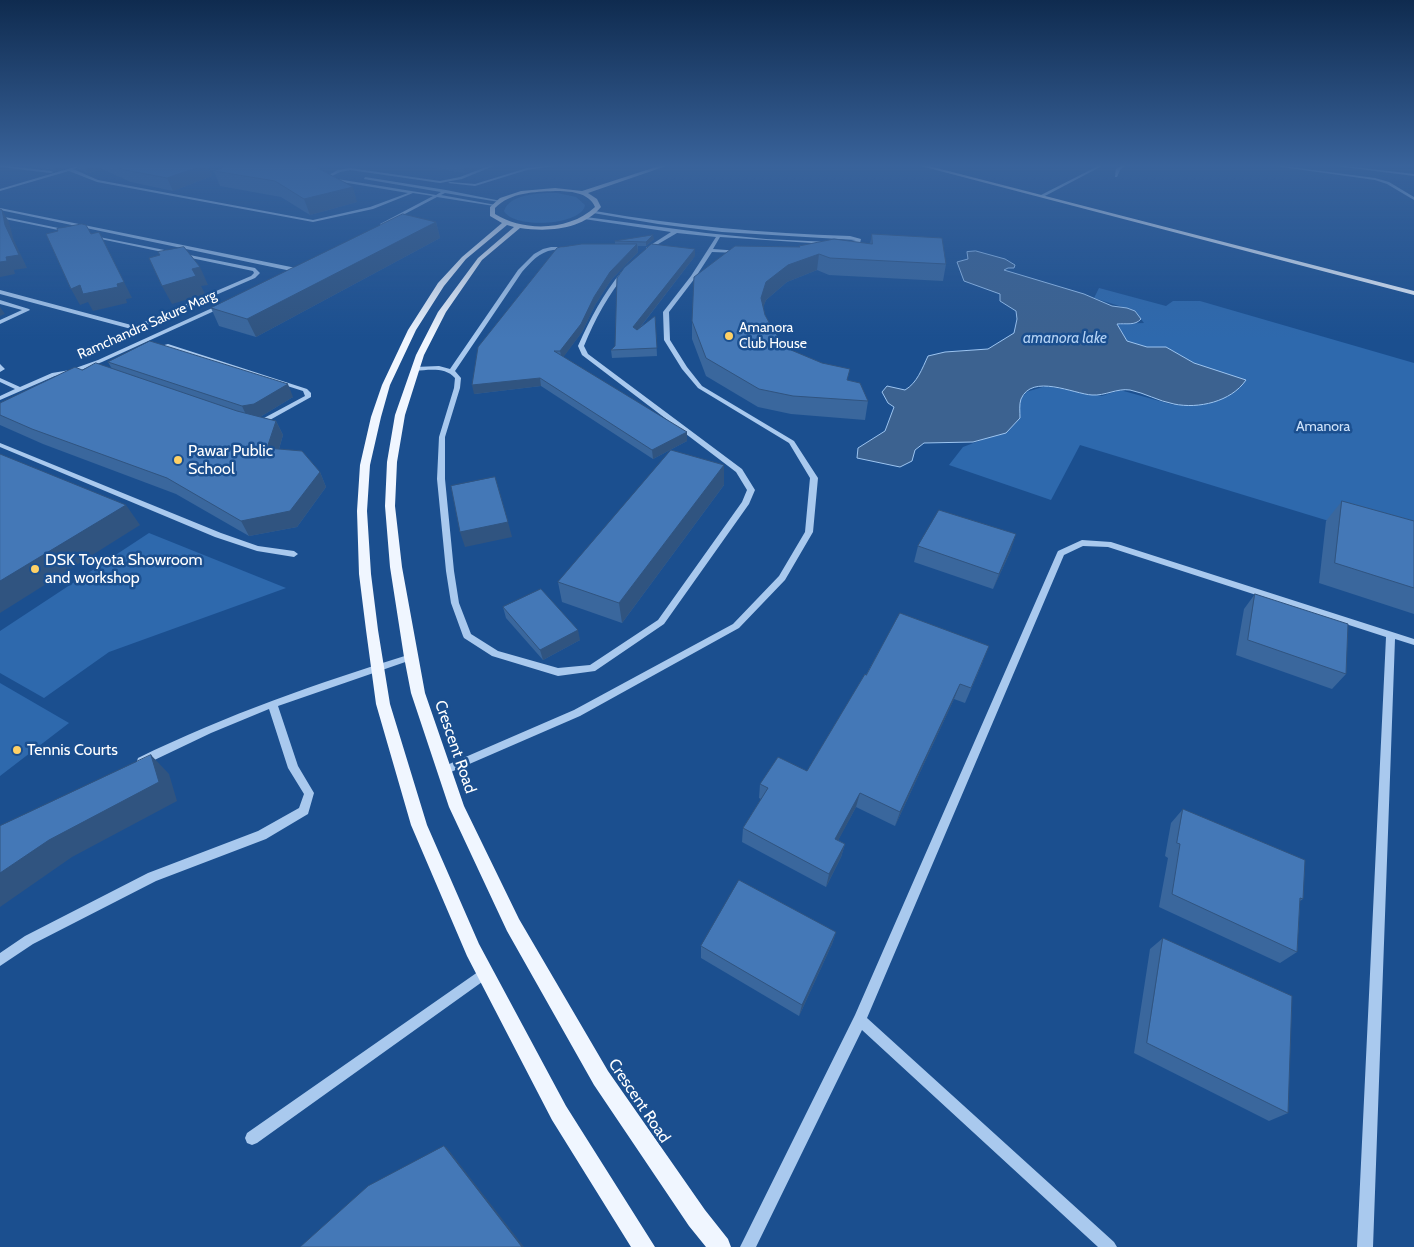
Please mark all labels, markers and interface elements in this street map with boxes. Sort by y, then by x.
street label: Ramchandra Sakure Marg [75,287,219,363]
place label: Amanora Club House [739,320,807,352]
marker: Amanora Club House [723,330,735,342]
water label: amanora lake [1023,330,1107,348]
park label: Amanora [1296,419,1350,435]
place label: Pawar Public School [188,441,273,479]
marker: Pawar Public School [172,454,184,466]
place label: DSK Toyota Showroom and workshop [45,550,203,588]
marker: DSK Toyota Showroom and workshop [29,563,41,575]
street label: Crescent Road [430,698,480,796]
place label: Tennis Courts [27,740,118,760]
marker: Tennis Courts [11,744,23,756]
street label: Crescent Road [604,1055,674,1147]

